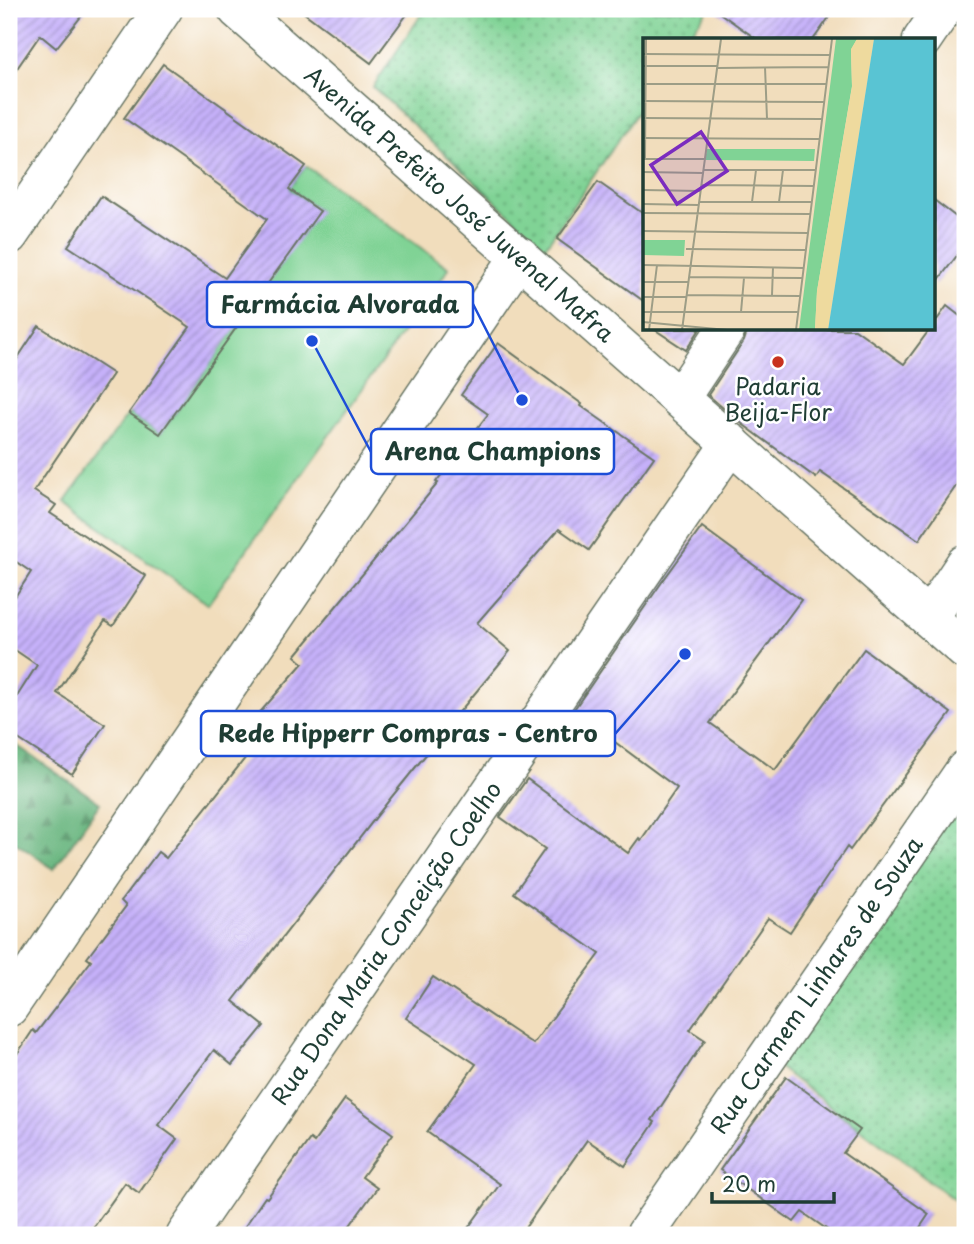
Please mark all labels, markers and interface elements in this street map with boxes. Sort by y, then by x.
inset map [643,38,936,331]
street label: Avenida Prefeito José Juvenal Mafra [297,57,623,350]
callout: Farmácia Alvorada [207,282,473,327]
text: Farmácia Alvorada [221,285,460,321]
marker: Padaria Beija-Flor [770,354,786,370]
place label: Padaria Beija-Flor [724,368,832,429]
callout: Arena Champions [371,429,614,474]
text: Arena Champions [384,432,601,468]
callout: Rede Hipperr Compras - Centro [201,711,615,756]
text: Rede Hipperr Compras - Centro [218,714,598,750]
street label: Rua Dona Maria Conceição Coelho [262,774,509,1111]
street label: Rua Carmem Linhares de Souza [701,828,931,1140]
scale bar [712,1160,834,1204]
text: 20 m [722,1167,776,1199]

